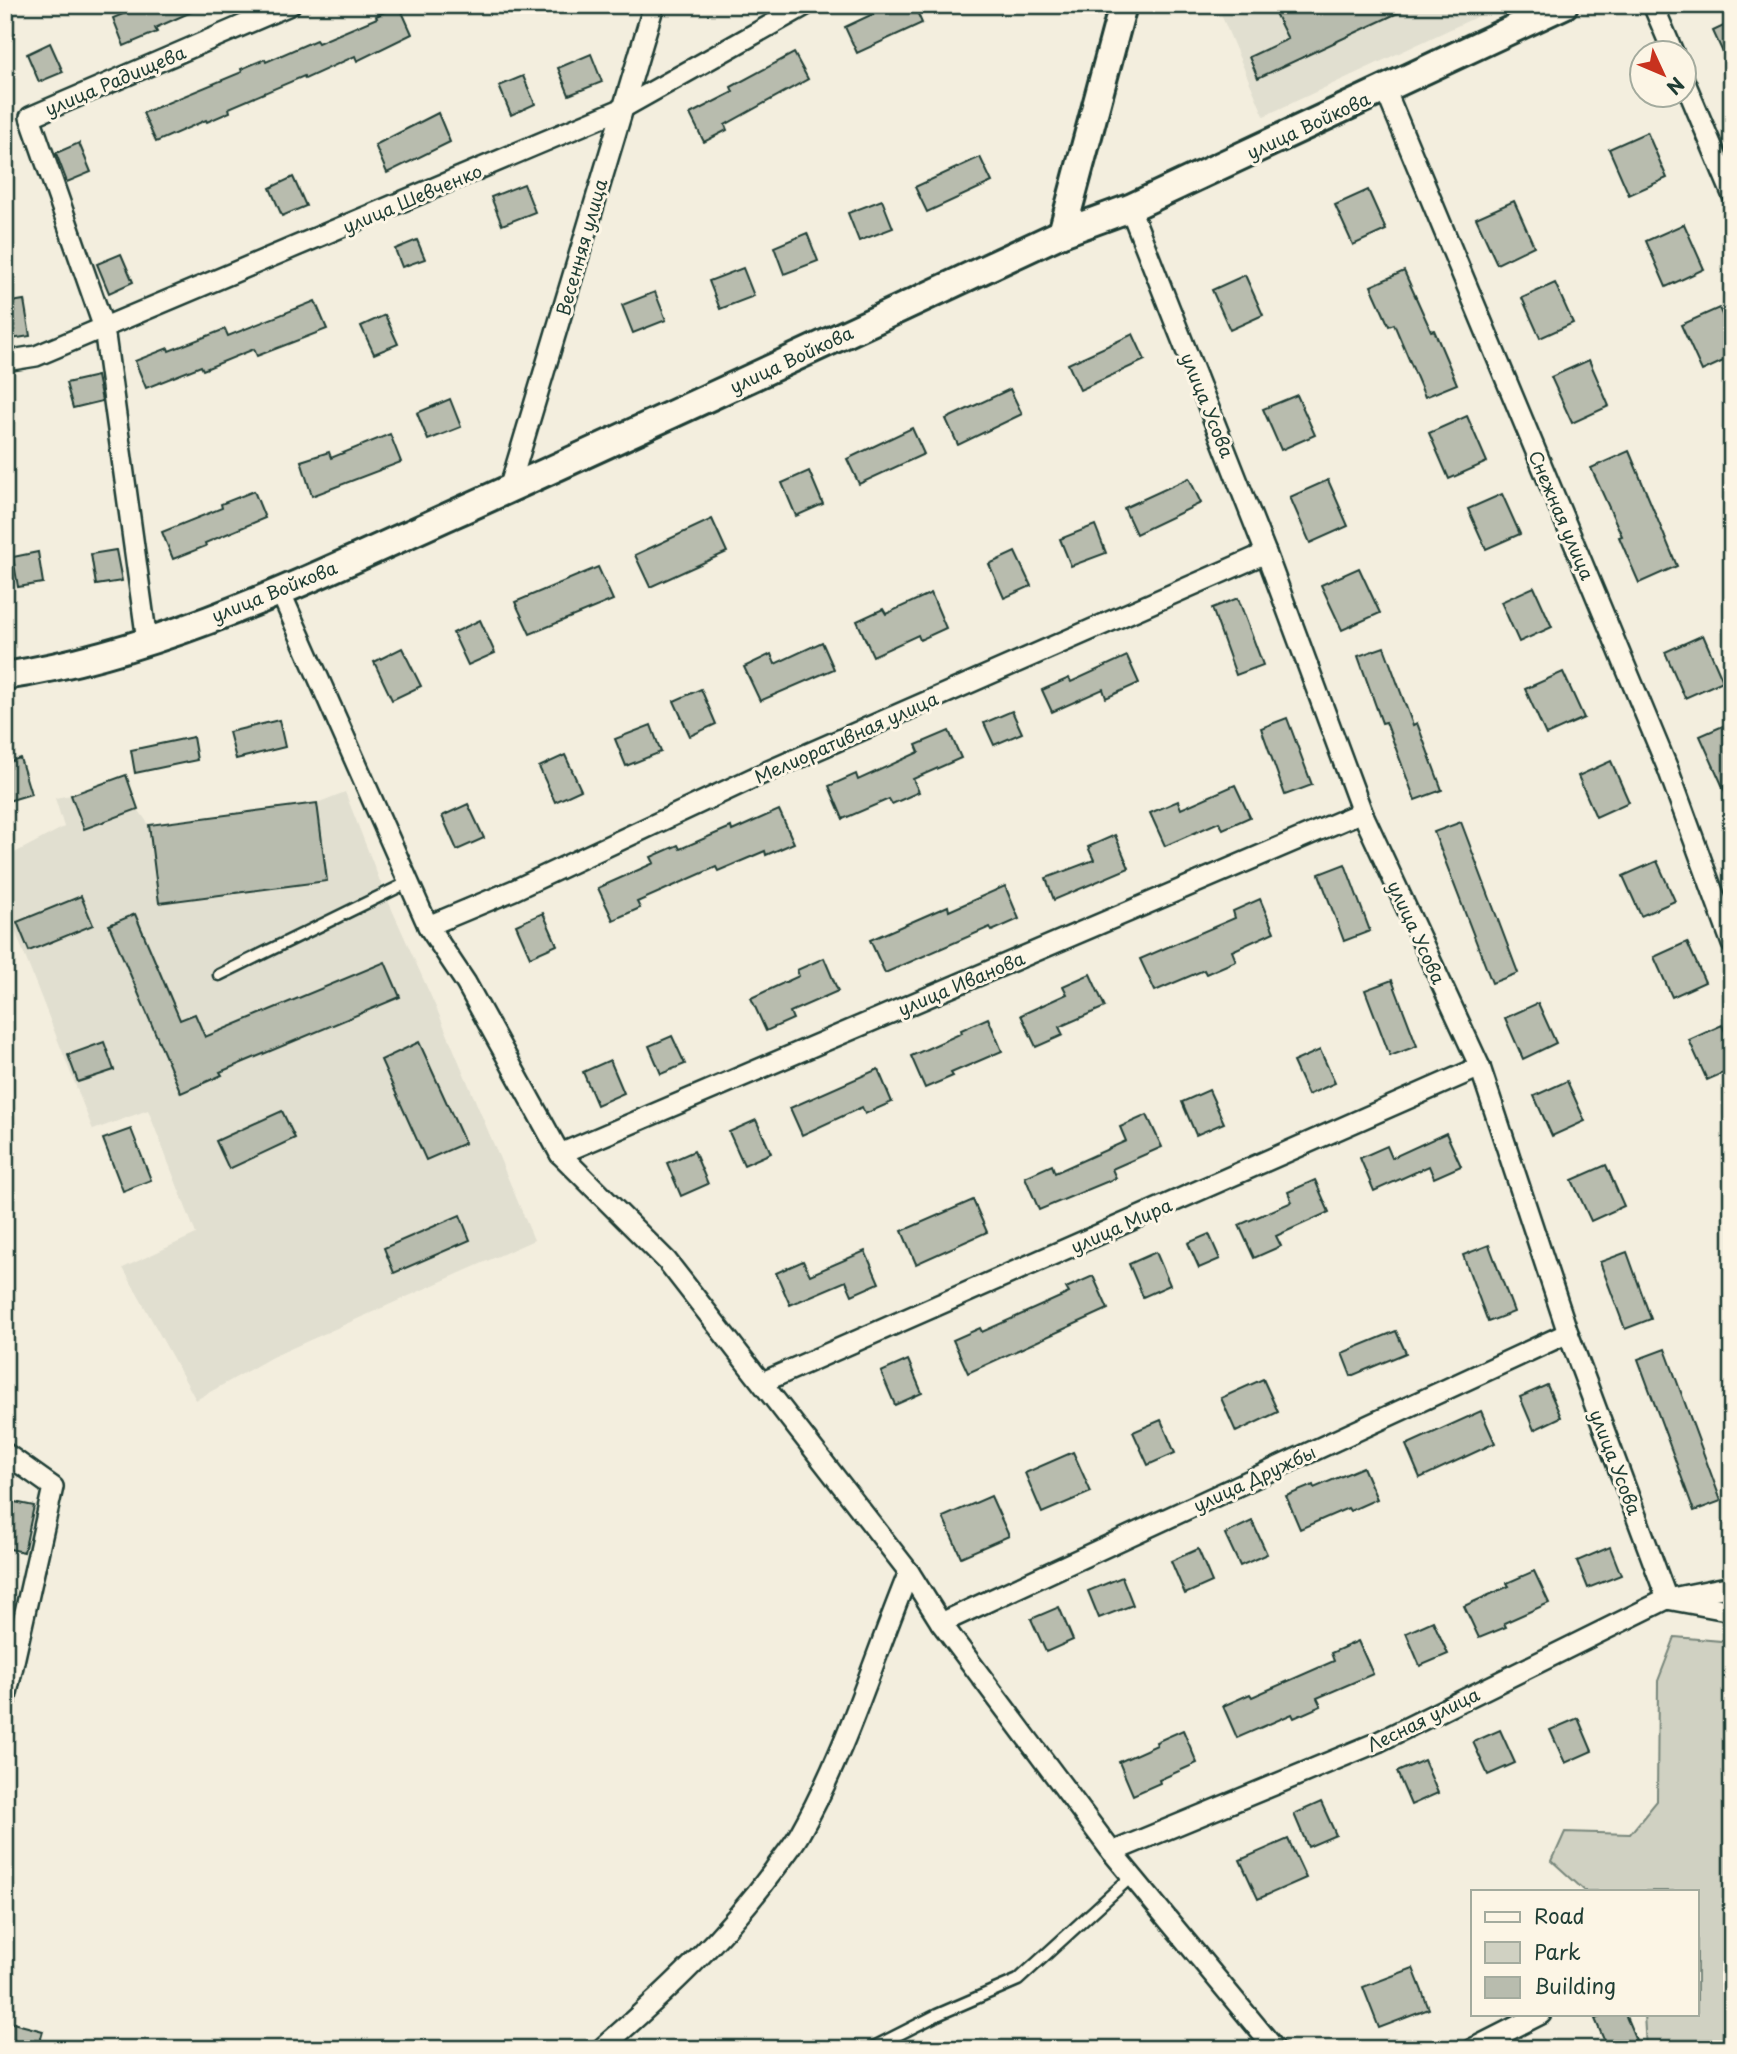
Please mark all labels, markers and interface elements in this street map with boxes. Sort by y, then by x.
street label: улица Радищева [40,38,190,122]
north arrow [1628,38,1698,108]
text: N [1661,71,1691,102]
street label: улица Войкова [1242,84,1375,165]
street label: улица Шевченко [338,156,486,240]
street label: Весенняя улица [549,175,614,319]
street label: улица Войкова [725,318,858,399]
street label: улица Усова [1175,348,1242,462]
street label: Снежная улица [1523,446,1602,585]
street label: улица Войкова [207,553,342,629]
street label: Мелиоративная улица [750,684,943,790]
street label: улица Усова [1381,876,1453,989]
street label: улица Иванова [893,944,1029,1022]
street label: улица Мира [1066,1190,1177,1259]
street label: улица Усова [1583,1405,1649,1519]
street label: улица Дружбы [1188,1438,1320,1518]
street label: Лесная улица [1362,1680,1485,1758]
legend [1471,1890,1698,2016]
text: Road [1534,1899,1585,1931]
text: Park [1534,1935,1581,1967]
text: Building [1534,1969,1616,2001]

